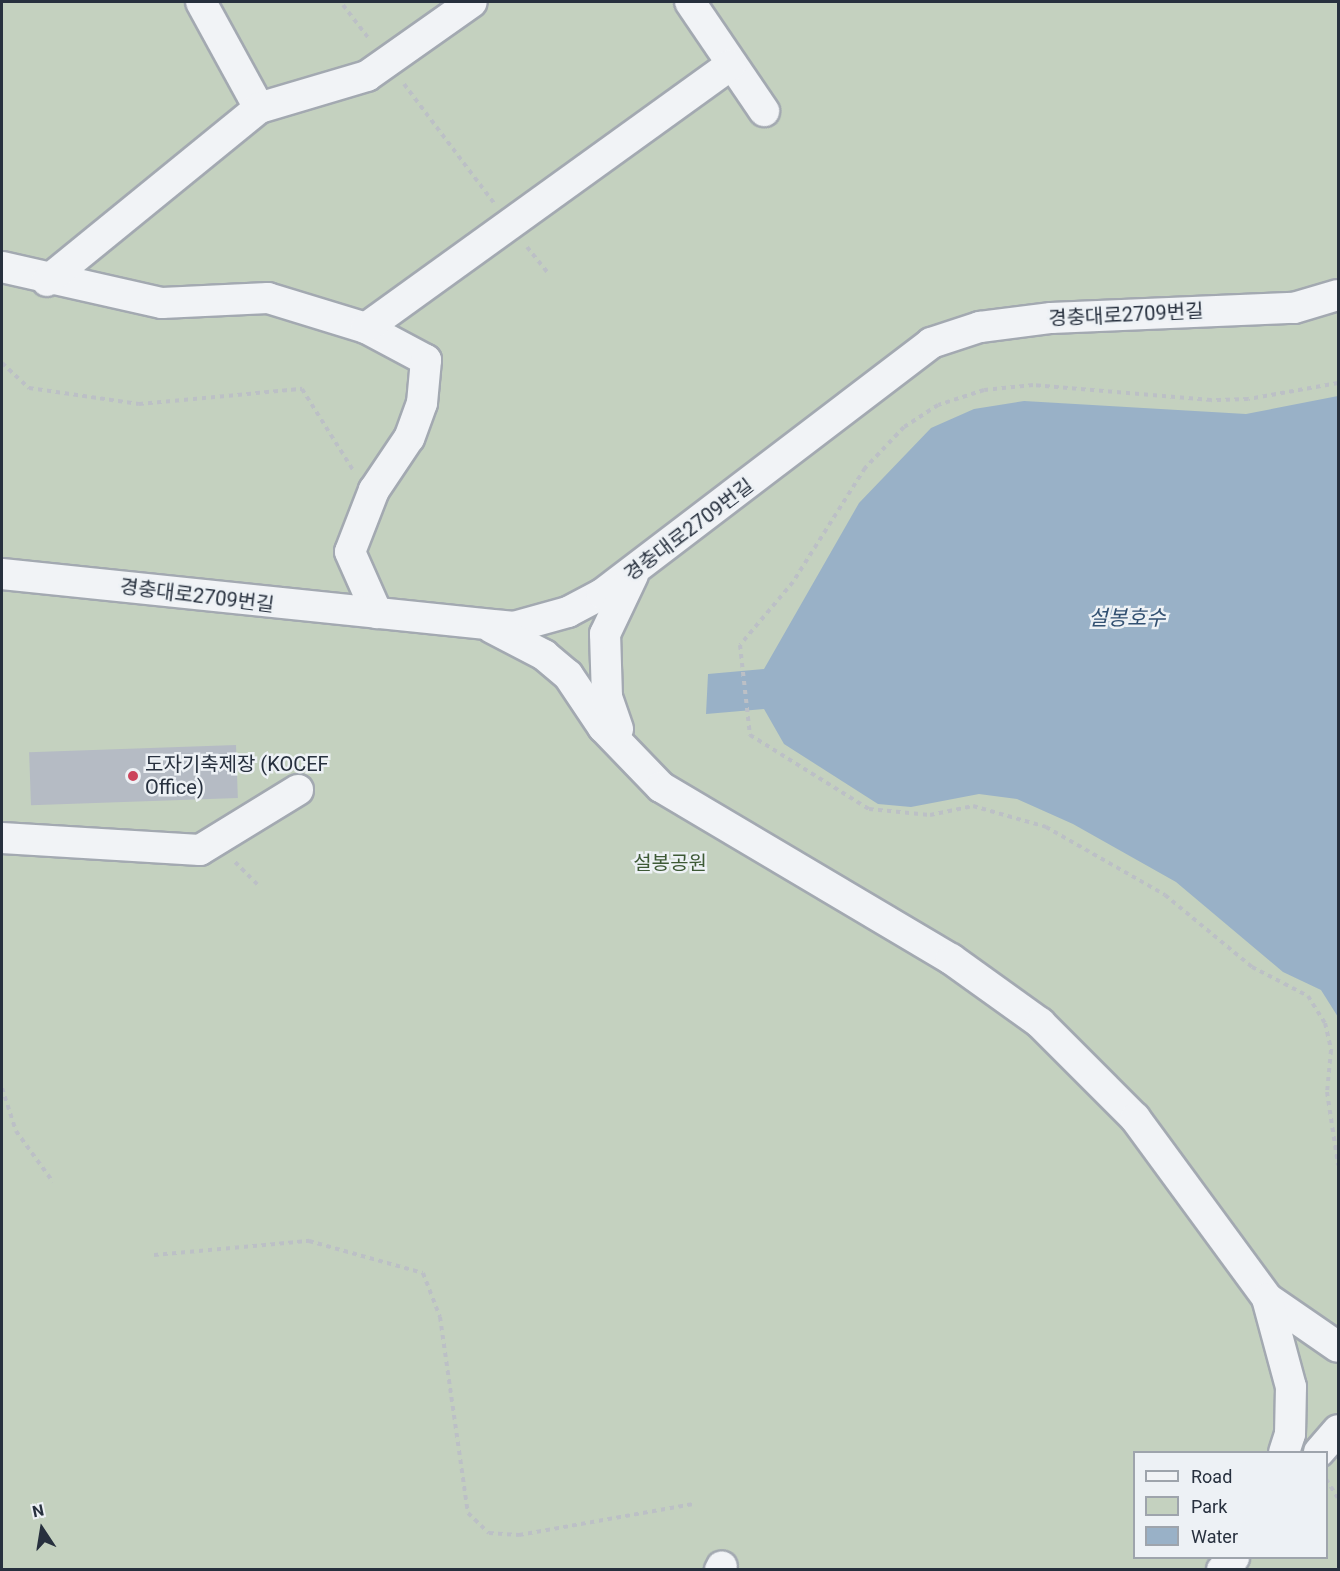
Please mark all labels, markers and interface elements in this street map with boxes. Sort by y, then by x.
street label: 경충대로2709번길 [1048,299,1204,331]
street label: 경충대로2709번길 [620,474,758,586]
street label: 경충대로2709번길 [118,575,276,617]
water label: 설봉호수 [1088,605,1166,631]
place label: 도자기축제장 (KOCEF Office) [145,752,329,799]
marker: 도자기축제장 (KOCEF Office) [126,769,140,783]
park label: 설봉공원 [633,851,707,875]
legend [1133,1451,1328,1559]
text: Road [1191,1466,1232,1487]
text: Park [1191,1496,1227,1517]
north arrow [12,1499,72,1559]
text: N [31,1500,46,1521]
text: Water [1191,1526,1238,1547]

